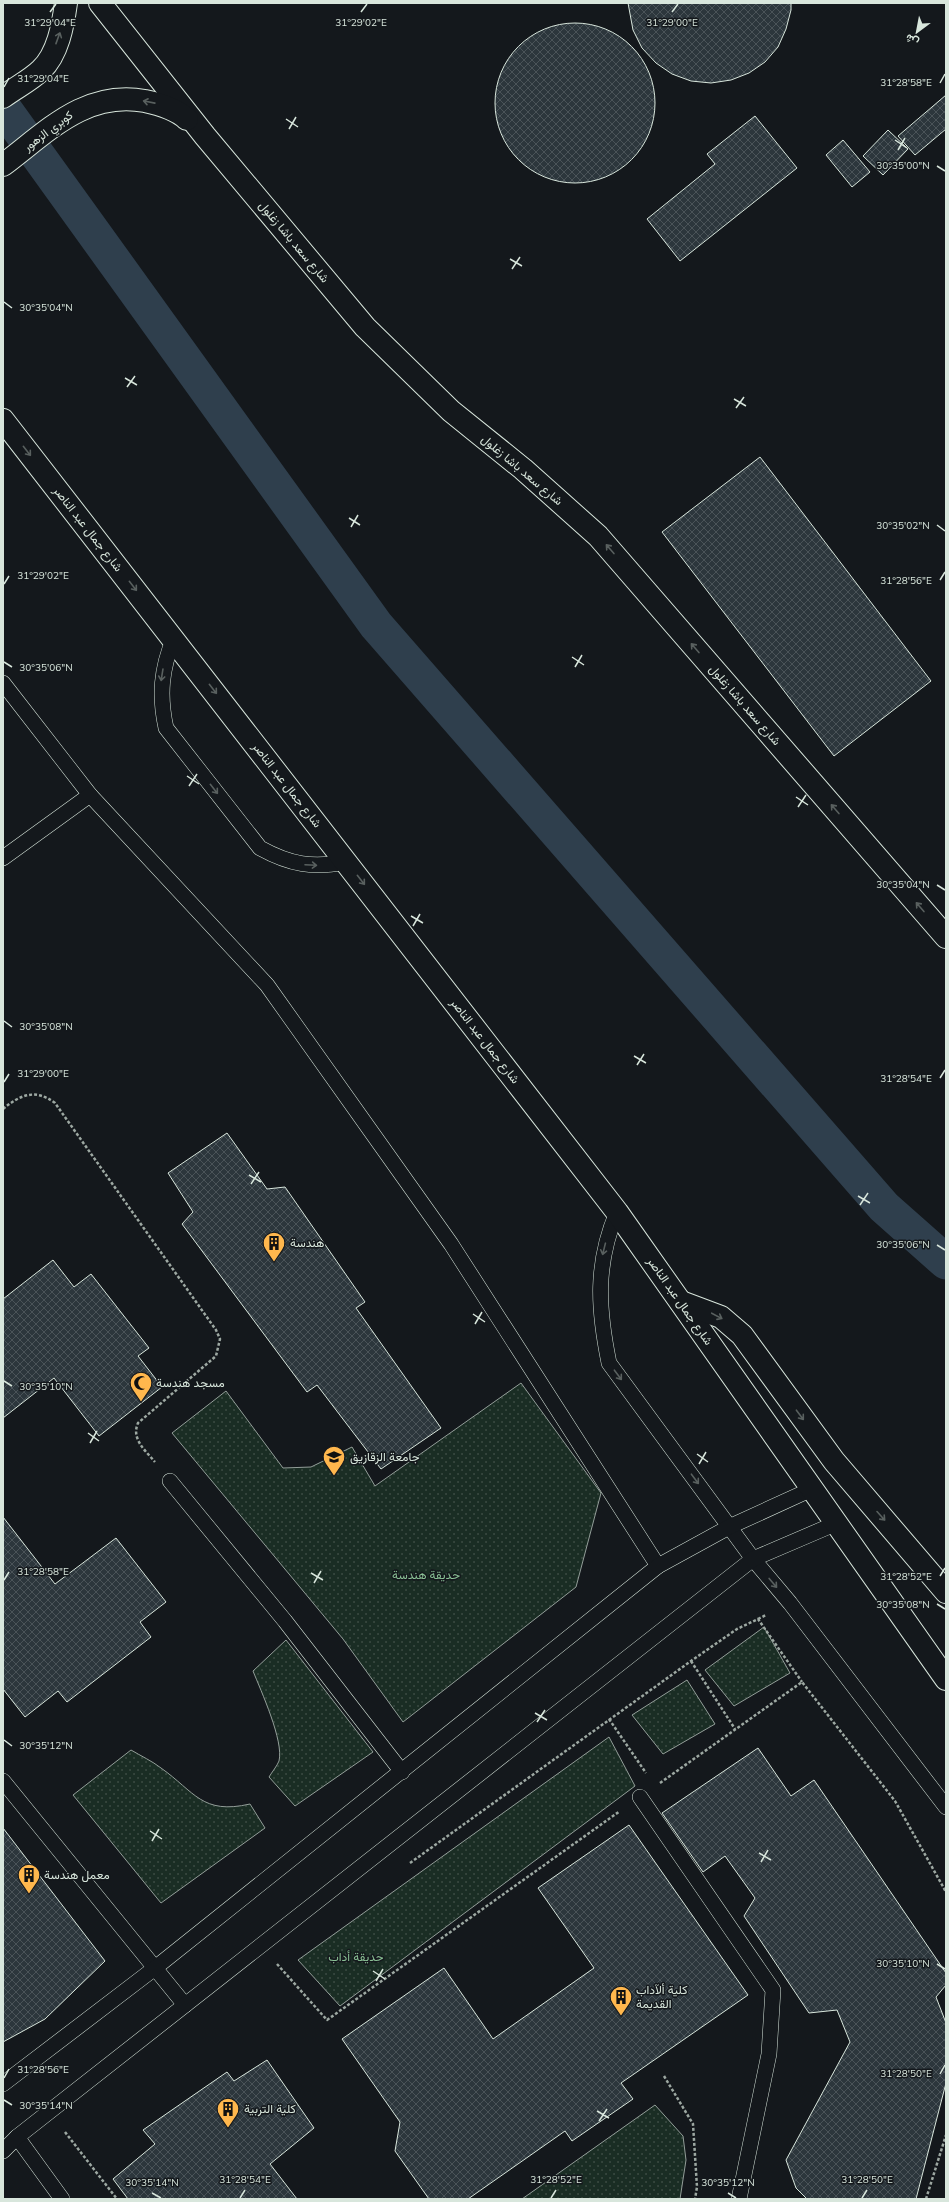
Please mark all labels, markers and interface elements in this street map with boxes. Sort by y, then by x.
north arrow [897,12,937,52]
text: 31°29'04"E [24,16,76,29]
text: 31°29'02"E [335,16,387,29]
text: 31°29'00"E [646,16,698,29]
text: ش [902,31,921,50]
one-way arrow [55,32,63,44]
text: 31°29'04"E [17,72,69,85]
text: 31°28'58"E [880,76,932,89]
one-way arrow [143,97,156,105]
street label: كوبري الزهور [19,107,77,157]
text: 30°35'00"N [876,159,930,172]
street label: شارع سعد باشا زغلول [254,198,333,287]
text: 30°35'04"N [19,301,73,314]
street label: شارع سعد باشا زغلول [477,431,566,510]
one-way arrow [23,445,31,456]
street label: شارع جمال عبد الناصر [48,482,126,576]
text: 30°35'02"N [876,519,930,532]
one-way arrow [605,544,614,555]
text: 31°29'02"E [17,569,69,582]
text: 31°28'56"E [880,574,932,587]
one-way arrow [129,581,137,592]
one-way arrow [690,642,699,653]
text: 30°35'06"N [19,661,73,674]
street label: شارع سعد باشا زغلول [705,661,784,749]
one-way arrow [158,669,166,682]
one-way arrow [208,683,217,694]
street label: شارع جمال عبد الناصر [247,738,325,832]
one-way arrow [209,783,218,794]
one-way arrow [831,804,840,814]
one-way arrow [304,861,317,869]
one-way arrow [356,875,365,886]
text: 30°35'04"N [876,878,930,891]
one-way arrow [916,902,925,913]
street label: شارع جمال عبد الناصر [445,994,523,1088]
text: 30°35'08"N [19,1020,73,1033]
text: 31°29'00"E [17,1067,69,1080]
text: 31°28'54"E [880,1072,932,1085]
building icon: هندسة [261,1230,287,1263]
place label: هندسة [290,1235,324,1250]
text: 30°35'06"N [876,1238,930,1251]
one-way arrow [600,1242,608,1255]
street label: شارع جمال عبد الناصر [642,1253,716,1349]
one-way arrow [711,1313,723,1321]
one-way arrow [614,1369,622,1380]
mosque icon: مسجد هندسة [128,1370,154,1403]
place label: مسجد هندسة [156,1375,225,1390]
text: 30°35'10"N [19,1380,73,1393]
one-way arrow [796,1409,804,1420]
school or university icon: جامعة الزقازيق [321,1444,347,1477]
place label: جامعة الزقازيق [350,1449,420,1465]
one-way arrow [691,1473,700,1484]
one-way arrow [877,1511,886,1521]
text: 31°28'58"E [17,1565,69,1578]
park label: حديقة هندسة [392,1567,460,1582]
text: 31°28'52"E [880,1570,932,1583]
one-way arrow [769,1578,778,1588]
text: 30°35'08"N [876,1598,930,1611]
text: 30°35'12"N [19,1739,73,1752]
building icon: معمل هندسة [16,1862,42,1895]
place label: معمل هندسة [44,1867,110,1883]
park label: حديقة أداب [328,1949,384,1964]
text: 30°35'10"N [876,1957,930,1970]
place label: كلية ألآداب القديمة [636,1982,687,2011]
building icon: كلية ألآداب القديمة [608,1984,634,2017]
text: 31°28'56"E [17,2063,69,2076]
text: 31°28'50"E [880,2067,932,2080]
building icon: كلية التربية [215,2096,241,2129]
text: 30°35'14"N [19,2099,73,2112]
place label: كلية التربية [244,2101,296,2117]
text: 31°28'54"E [219,2173,271,2186]
text: 31°28'52"E [530,2173,582,2186]
text: 31°28'50"E [841,2173,893,2186]
text: 30°35'14"N [125,2176,179,2189]
text: 30°35'12"N [701,2176,755,2189]

